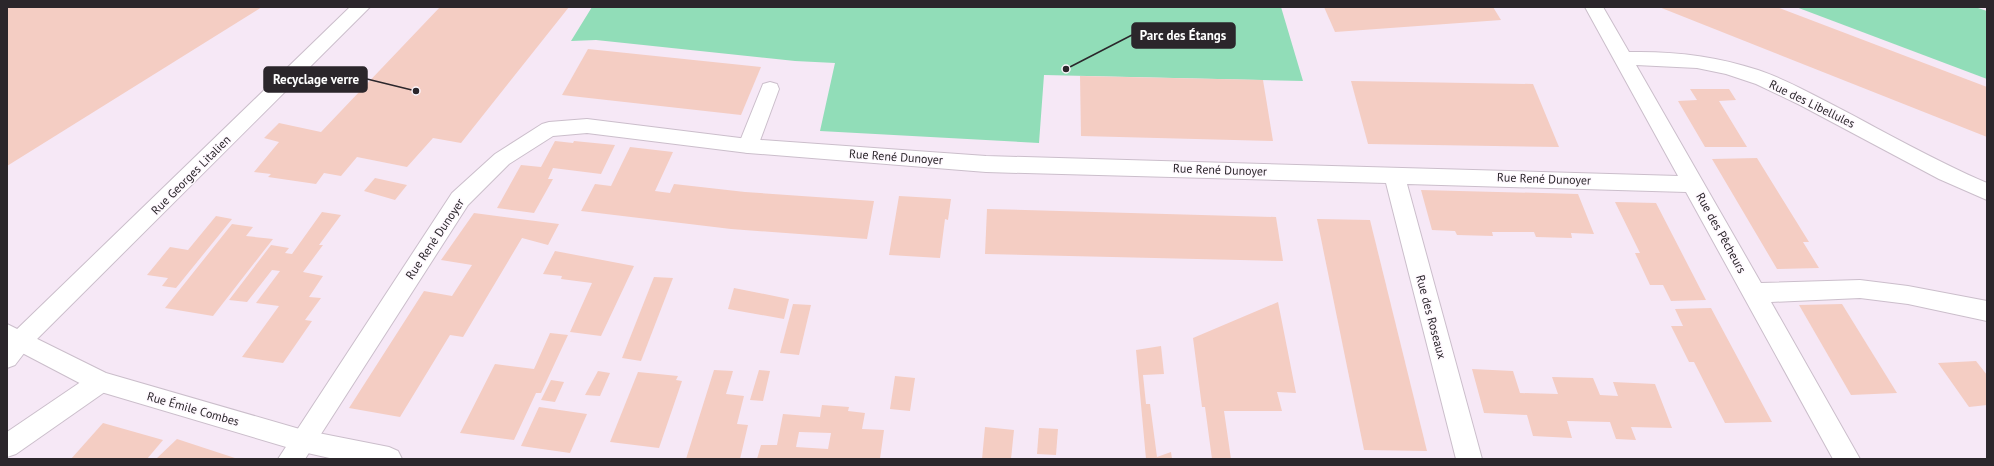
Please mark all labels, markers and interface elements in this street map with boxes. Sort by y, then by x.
callout: Parc des Étangs [1132,23,1235,48]
text: Parc des Étangs [1140,27,1227,44]
callout: Recyclage verre [264,67,367,92]
text: Recyclage verre [273,71,360,88]
street label: Rue des Libellules [1767,76,1858,131]
street label: Rue Georges Litalien [148,132,234,218]
street label: Rue René Dunoyer [849,146,944,167]
street label: Rue René Dunoyer [1173,160,1267,179]
street label: Rue René Dunoyer [1497,169,1591,188]
street label: Rue des Pêcheurs [1693,190,1750,276]
street label: Rue René Dunoyer [402,196,467,282]
street label: Rue des Roseaux [1413,273,1450,361]
street label: Rue Émile Combes [145,388,241,429]

